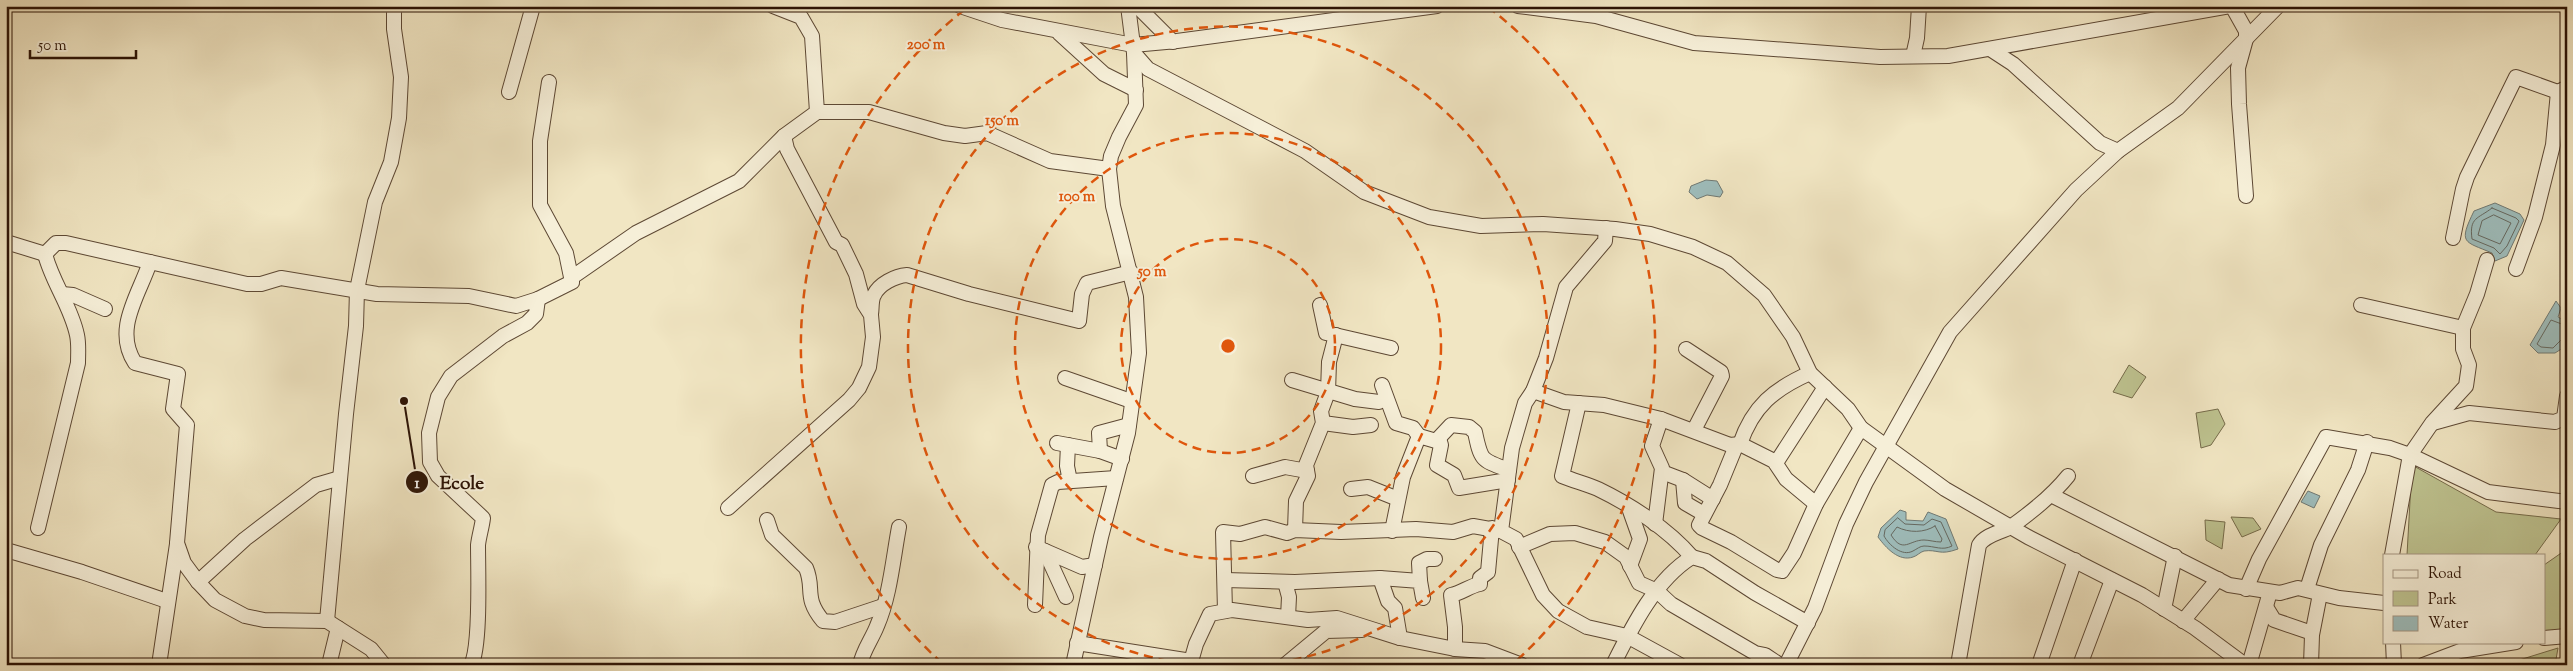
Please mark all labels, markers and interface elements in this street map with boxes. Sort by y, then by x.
scale bar [30,28,136,60]
text: 200 m [907,35,946,56]
text: 50 m [37,36,67,57]
text: 150 m [985,111,1019,132]
text: 100 m [1059,187,1096,208]
text: 50 m [1137,262,1167,283]
centre of rings [1219,337,1237,355]
callout: Ecole [405,465,494,499]
text: Ecole [440,471,484,498]
text: 1 [414,474,420,495]
legend [2383,554,2546,644]
text: Road [2428,564,2462,585]
text: Park [2428,590,2457,611]
text: Water [2428,614,2469,635]

